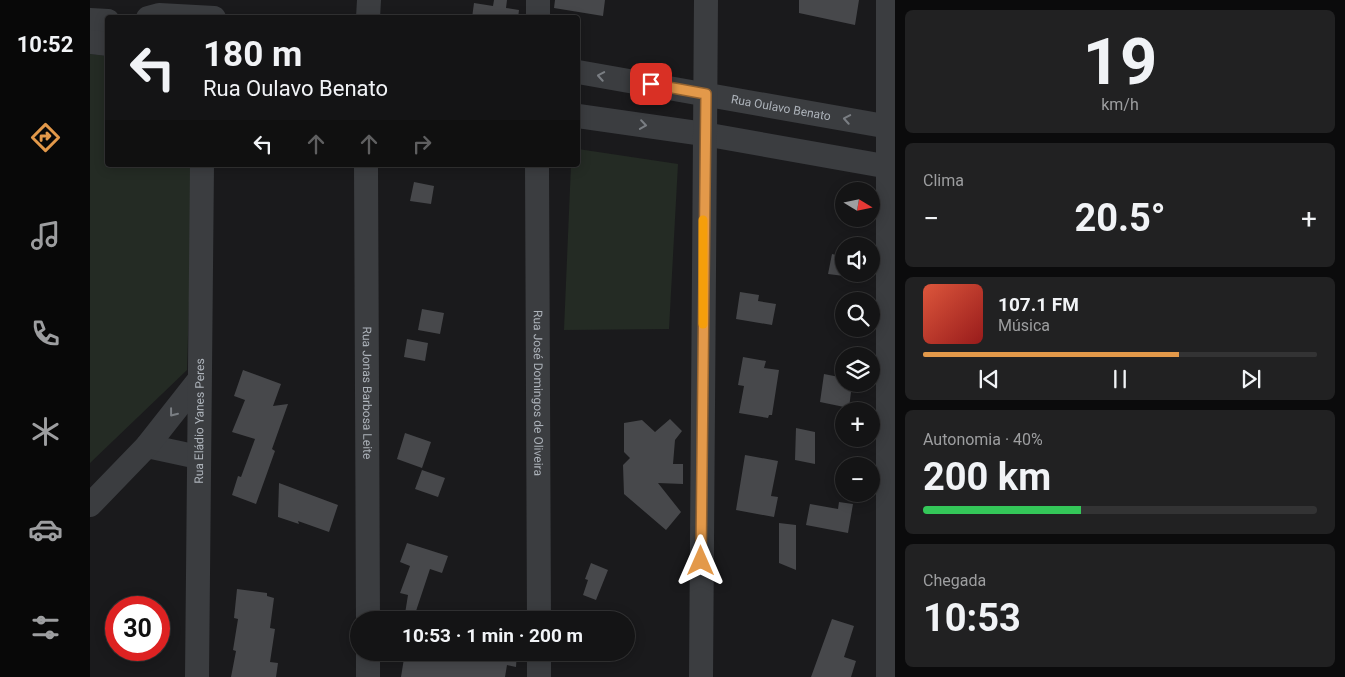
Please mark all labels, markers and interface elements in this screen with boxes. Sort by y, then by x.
text: 19 [1083,24,1157,100]
text: 10:52 [17,32,73,57]
text: 180 m [203,34,302,75]
icon: left [120,35,185,100]
pin [630,63,672,105]
icon: arrive [637,70,665,98]
one-way arrow [596,71,605,81]
text: Rua Oulavo Benato [203,76,388,101]
street label: Rua Oulavo Benato [730,92,832,124]
text: km/h [1101,95,1139,114]
one-way arrow [843,114,851,124]
icon: directions [28,120,63,155]
one-way arrow [639,120,647,130]
icon: left [249,130,277,158]
icon: ahead [302,130,330,158]
icon: ahead [355,130,383,158]
icon: right [408,130,436,158]
text: Clima [923,171,964,190]
north arrow [835,182,880,228]
map controls [835,182,880,502]
text: 20.5° [1074,196,1166,240]
text: − [923,202,939,235]
text: + [1301,202,1317,235]
icon: music [28,218,63,253]
button: sound [835,237,880,282]
button: search [835,292,880,337]
text: 107.1 FM [998,293,1079,316]
street label: Rua José Domingos de Oliveira [531,310,545,476]
icon: phone [28,316,63,351]
text: Música [998,316,1050,335]
street label: Rua Jonas Barbosa Leite [360,327,374,459]
button: layers [835,347,880,392]
street label: Rua Eládio Yanes Peres [192,358,207,484]
icon: previous [975,365,1003,393]
icon: pause [1106,365,1134,393]
icon: next [1237,365,1265,393]
button: + [835,402,880,447]
one-way arrow [170,407,179,417]
icon: climate [28,414,63,449]
text: Autonomia · 40% [923,430,1043,449]
text: 200 km [923,455,1051,499]
button: − [835,457,880,502]
icon: car [28,512,63,547]
position arrow [674,534,726,586]
text: Chegada [923,571,986,590]
speed limit sign: 30 [105,596,170,661]
text: 10:53 [923,596,1021,640]
icon: filters [28,610,63,645]
text: 10:53 · 1 min · 200 m [402,624,583,647]

